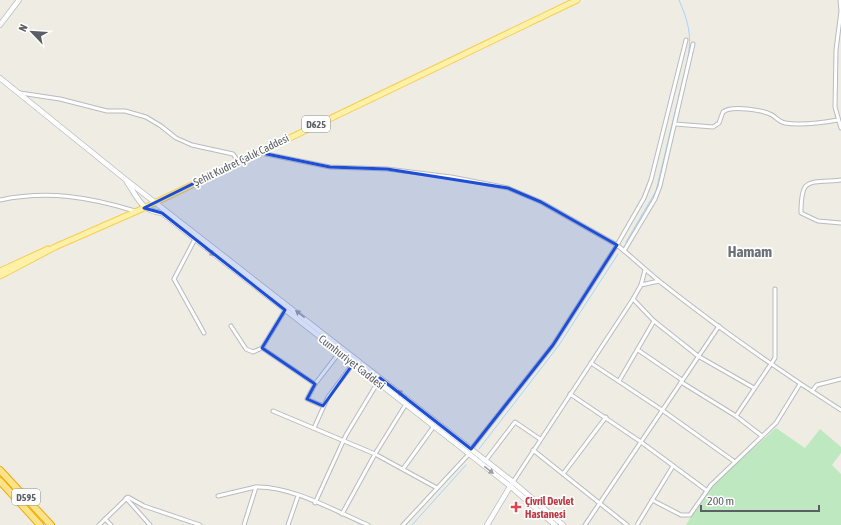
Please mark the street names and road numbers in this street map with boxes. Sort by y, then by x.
road number: D625 [302,116,330,132]
street label: Şehit Kudret Çalık Caddesi [191,132,291,188]
street label: Cumhuriyet Caddesi [317,332,387,392]
road number: D595 [12,489,40,505]

